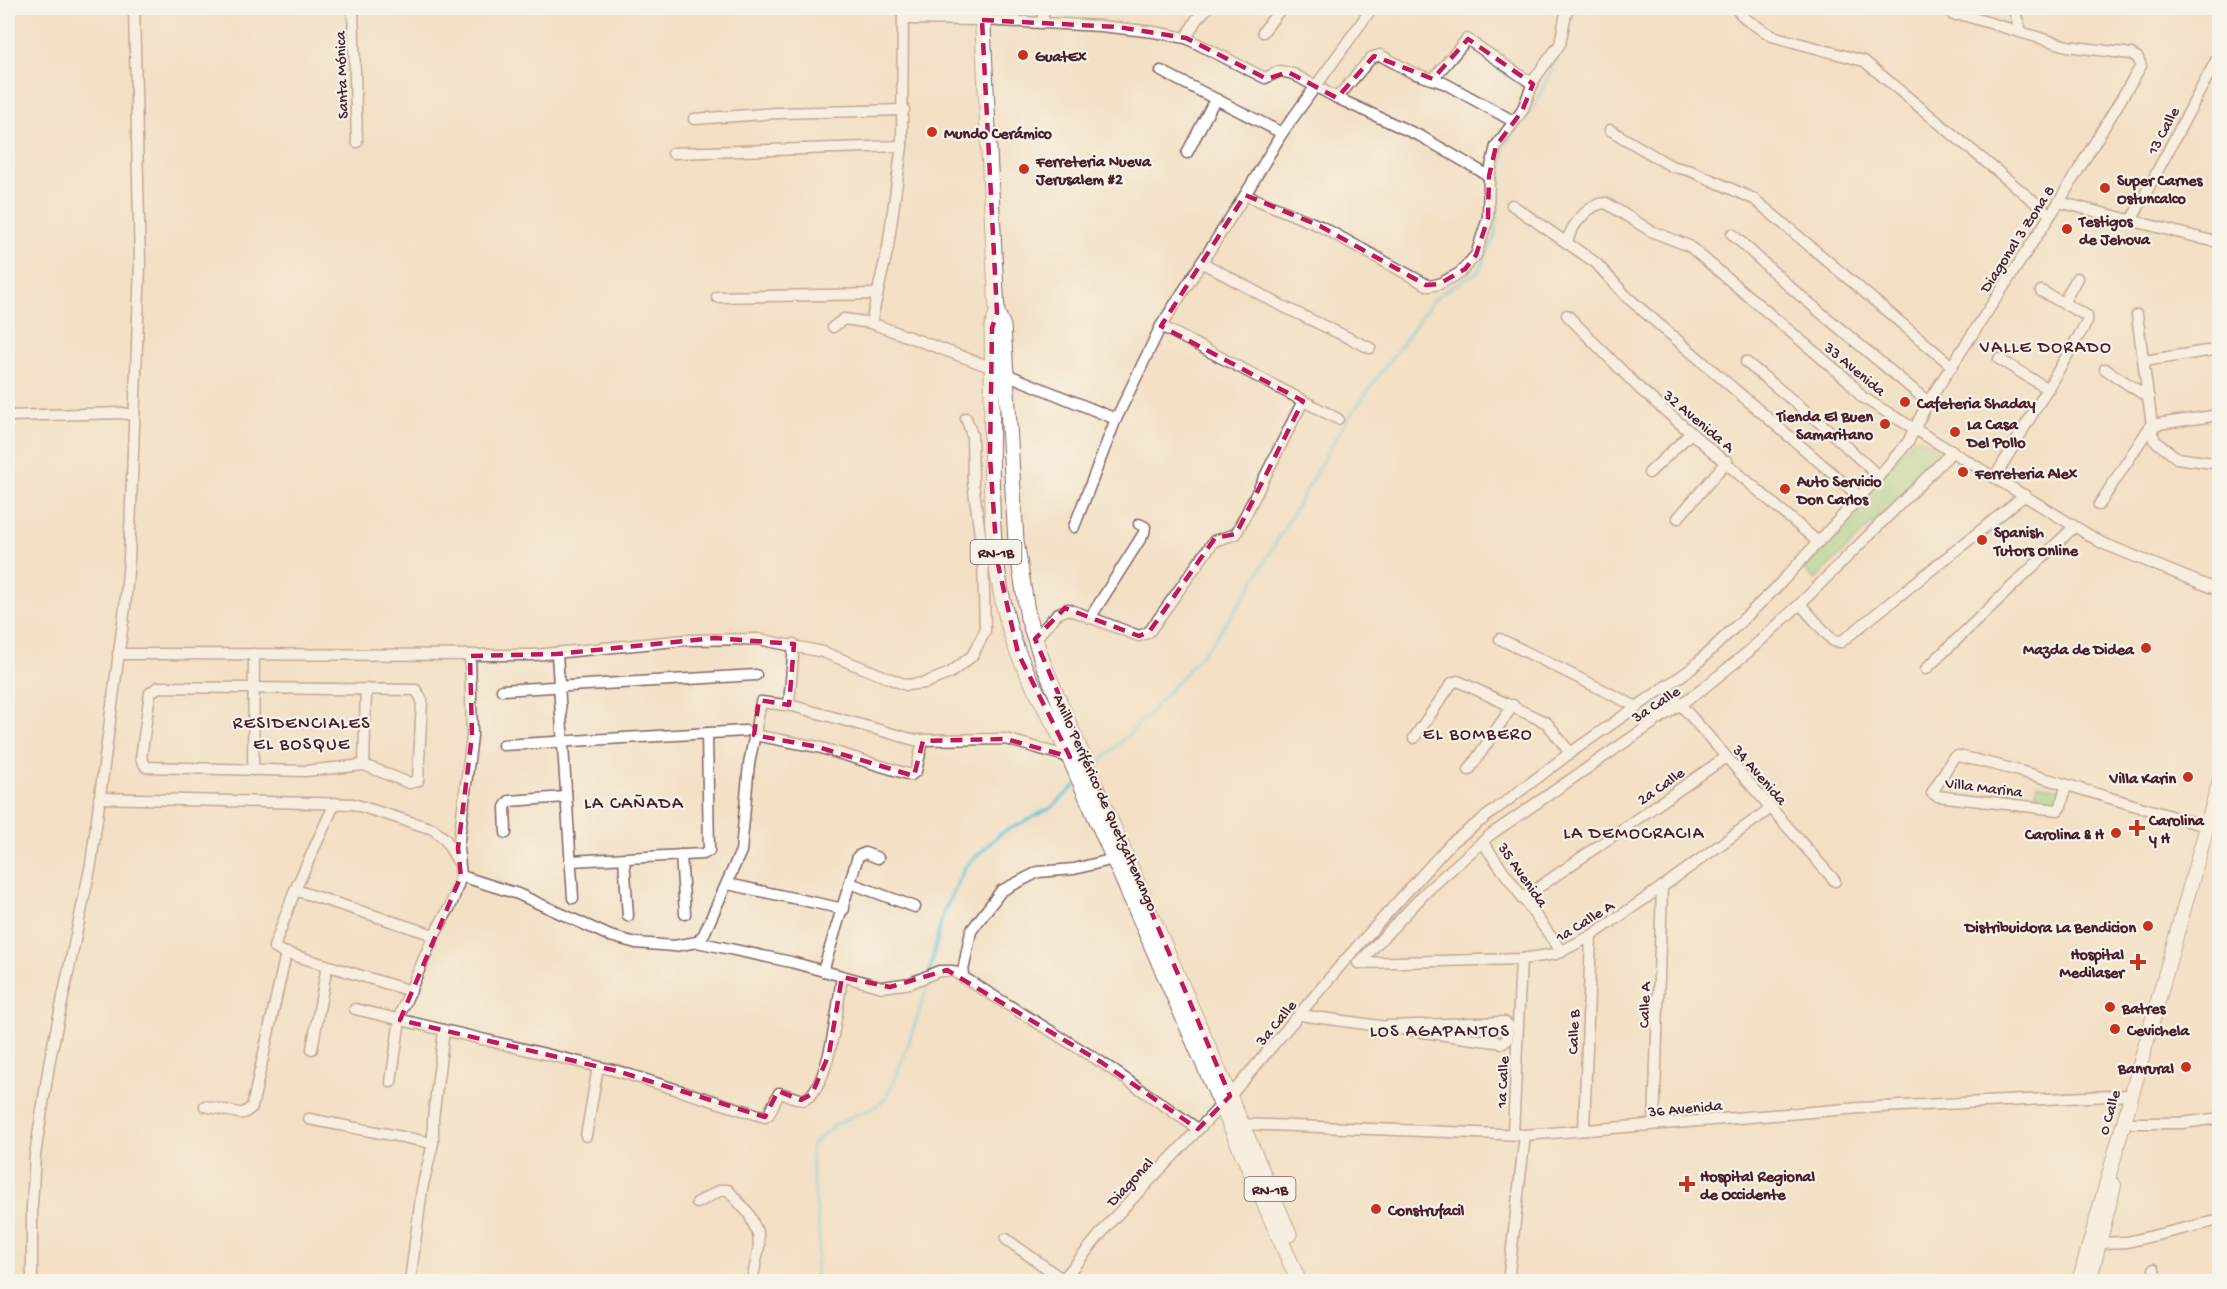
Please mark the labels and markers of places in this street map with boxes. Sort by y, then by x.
marker: GuatEx [1016,48,1030,62]
place label: GuatEx [1035,49,1087,68]
marker: Mundo Cerámico [925,125,939,139]
place label: Mundo Cerámico [944,126,1052,145]
place label: Ferreteria Nueva Jerusalem #2 [1035,154,1152,191]
marker: Ferreteria Nueva Jerusalem #2 [1017,162,1031,176]
place label: Super Carnes Ostuncalco [2117,173,2204,210]
marker: Super Carnes Ostuncalco [2098,181,2112,195]
place label: Testigos de Jehova [2077,214,2151,251]
marker: Testigos de Jehova [2060,222,2074,236]
marker: Cafeteria Shaday [1898,395,1912,409]
place label: Cafeteria Shaday [1916,395,2035,415]
place label: Tienda El Buen Samaritano [1775,409,1874,446]
marker: Tienda El Buen Samaritano [1878,417,1892,431]
place label: La Casa Del Pollo [1965,417,2026,454]
marker: La Casa Del Pollo [1948,425,1962,439]
marker: Ferreteria Alex [1956,465,1970,479]
place label: Ferreteria Alex [1974,466,2078,485]
place label: Auto Servicio Don Carlos [1795,474,1882,511]
marker: Auto Servicio Don Carlos [1778,482,1792,496]
place label: Spanish Tutors Online [1992,525,2079,562]
marker: Spanish Tutors Online [1975,533,1989,547]
marker: Mazda de Didea [2139,641,2153,655]
place label: Mazda de Didea [2023,642,2135,661]
marker: Villa Karin [2181,770,2195,784]
place label: Villa Karin [2108,771,2176,790]
place label: Carolina y H [2148,813,2205,850]
marker: Carolina y H [2130,821,2144,835]
marker: Carolina & H [2109,826,2123,840]
place label: Carolina & H [2024,827,2105,846]
marker: Distribuidora La Bendicion [2141,919,2155,933]
place label: Distribuidora La Bendicion [1963,920,2136,939]
place label: Hospital Medilaser [2060,947,2126,984]
marker: Hospital Medilaser [2129,953,2147,971]
marker: Batres [2103,1000,2117,1014]
place label: Batres [2121,1001,2167,1020]
marker: Cevichela [2108,1022,2122,1036]
place label: Cevichela [2126,1023,2190,1042]
marker: Banrural [2179,1060,2193,1074]
place label: Banrural [2117,1061,2174,1080]
place label: Hospital Regional de Occidente [1700,1169,1815,1206]
marker: Hospital Regional de Occidente [1678,1175,1696,1193]
marker: Construfacil [1369,1202,1383,1216]
place label: Construfacil [1387,1202,1465,1222]

